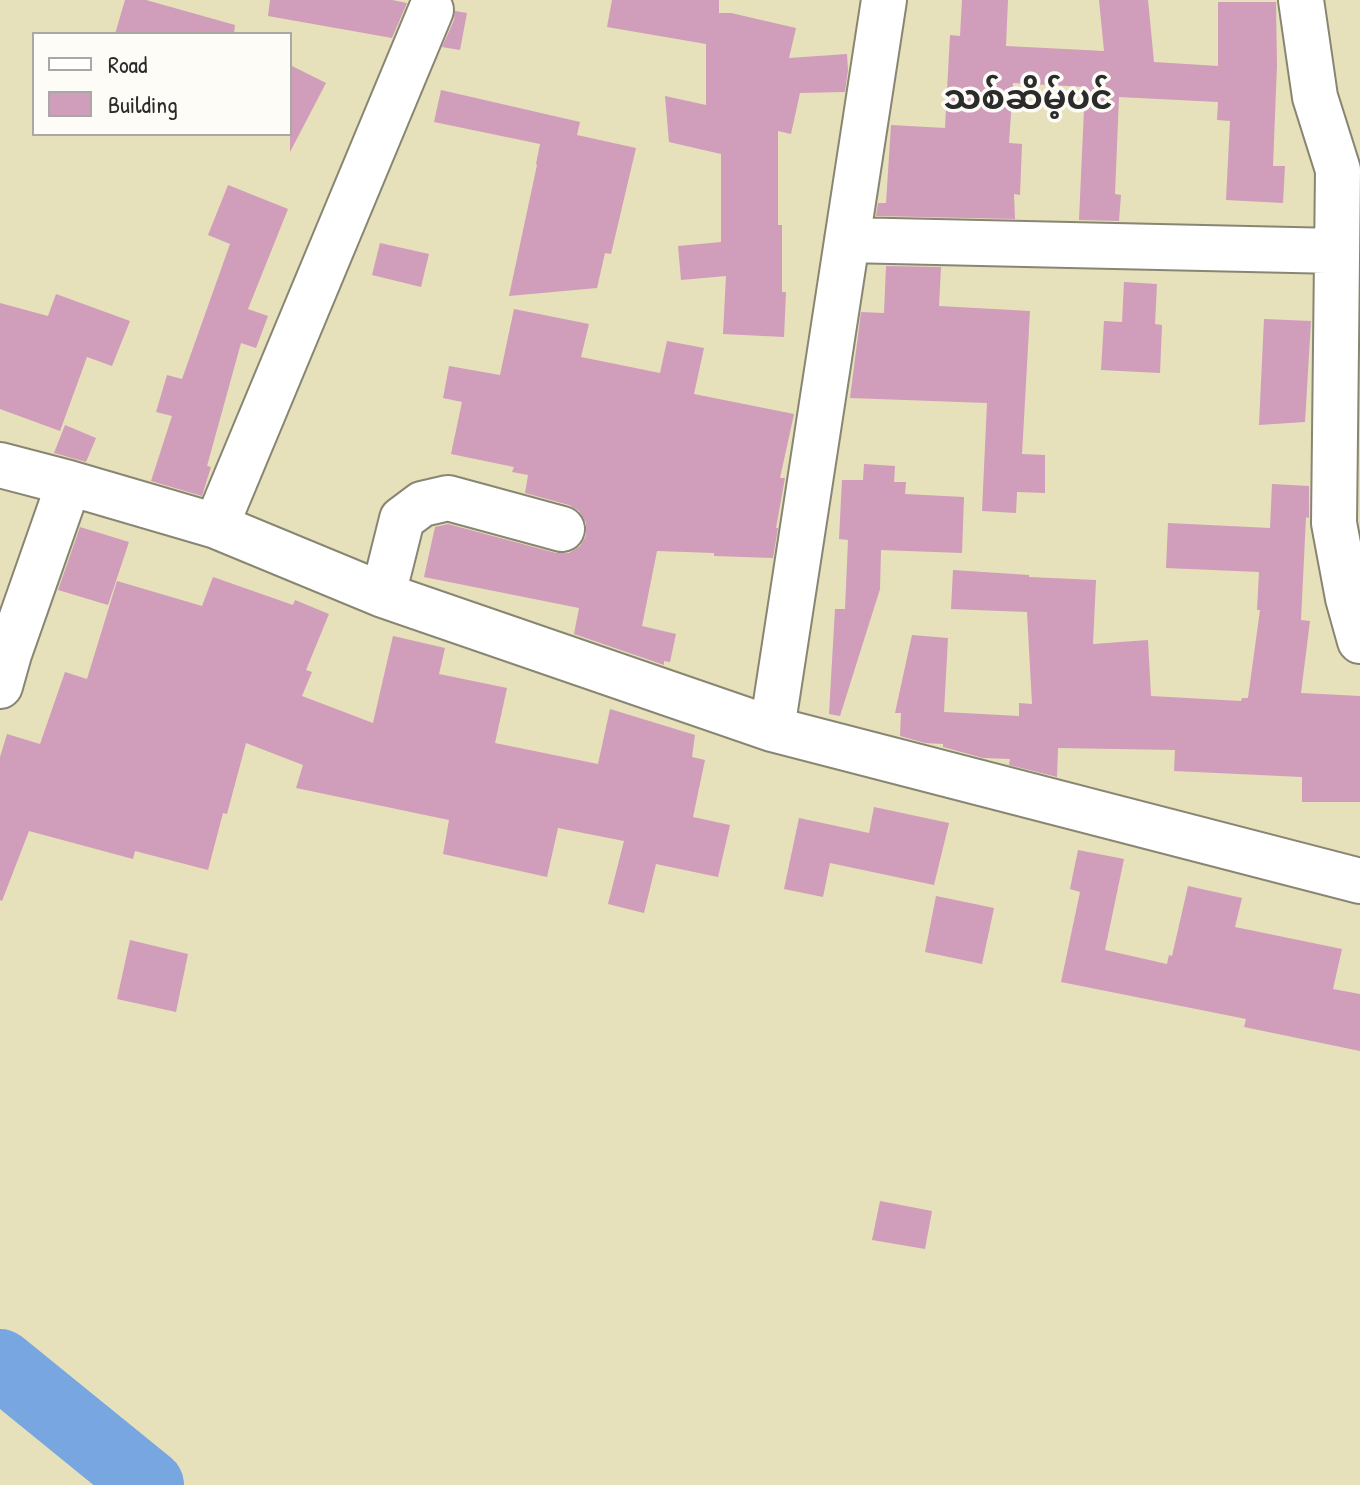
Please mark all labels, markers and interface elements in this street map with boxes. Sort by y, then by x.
legend [32,32,292,136]
text: Road [108,48,147,80]
district label: သစ်ဆိမ့်ပင် [943,80,1113,120]
text: Building [108,88,178,120]

